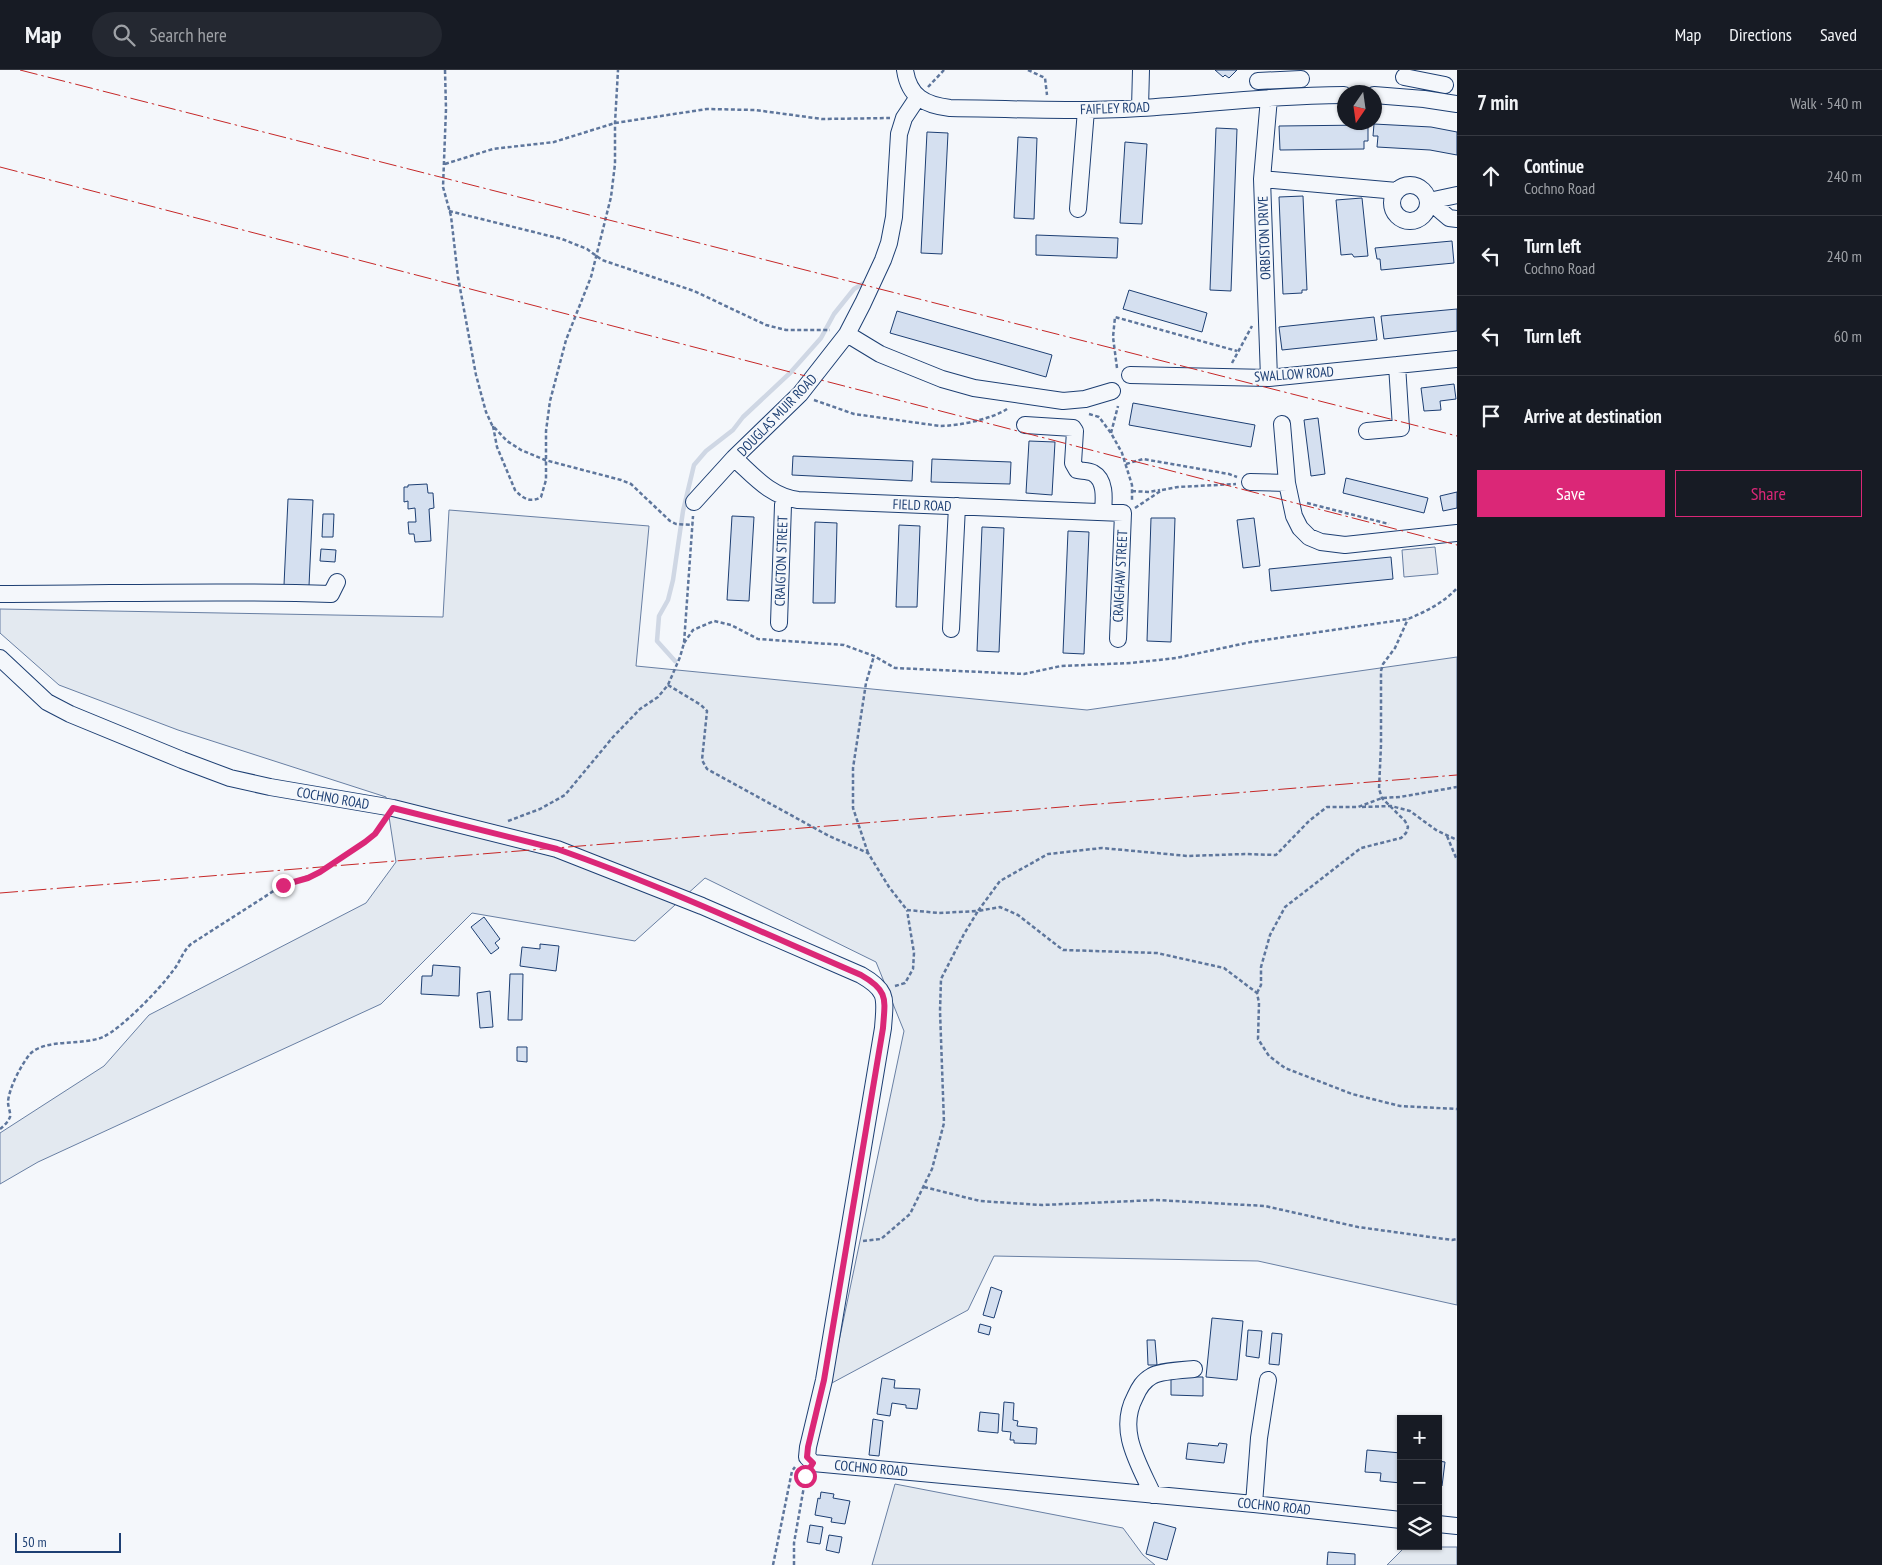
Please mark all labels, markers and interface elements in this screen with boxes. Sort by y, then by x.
search box [92,12,442,57]
text: Map [25,19,62,50]
icon: search [110,21,138,49]
text: Search here [150,23,227,47]
text: Map [1675,23,1701,46]
text: Directions [1729,23,1792,46]
text: Saved [1820,23,1857,46]
north arrow [1337,85,1382,130]
text: 7 min [1477,89,1519,116]
text: Walk · 540 m [1790,93,1862,113]
street label: FAIFLEY ROAD [1080,98,1150,118]
text: Continue [1524,154,1584,178]
icon: ahead [1477,162,1505,190]
text: 240 m [1827,166,1862,186]
text: Cochno Road [1524,178,1595,198]
street label: ORBISTON DRIVE [1254,196,1274,280]
text: Turn left [1524,234,1581,258]
icon: left [1477,242,1505,270]
text: 240 m [1827,246,1862,266]
text: Cochno Road [1524,258,1595,278]
icon: left [1477,322,1505,350]
text: Turn left [1524,324,1581,348]
text: 60 m [1834,326,1862,346]
street label: SWALLOW ROAD [1254,362,1334,386]
street label: DOUGLAS MUIR ROAD [733,370,821,460]
icon: arrive [1477,402,1505,430]
text: Arrive at destination [1524,404,1662,428]
button: Save [1477,470,1665,517]
button: Share [1675,470,1862,517]
street label: FIELD ROAD [892,495,952,515]
street label: CRAIGTON STREET [770,515,792,607]
street label: CRAIGHAW STREET [1109,529,1131,623]
street label: COCHNO ROAD [295,783,371,813]
route end [272,874,295,897]
map controls [1397,1415,1442,1550]
button: + [1397,1415,1442,1460]
street label: COCHNO ROAD [834,1456,908,1480]
button: − [1397,1460,1442,1505]
route start [794,1465,817,1488]
street label: COCHNO ROAD [1236,1493,1312,1519]
button: layers [1397,1505,1442,1550]
scale bar [15,1530,121,1553]
text: 50 m [22,1533,47,1551]

